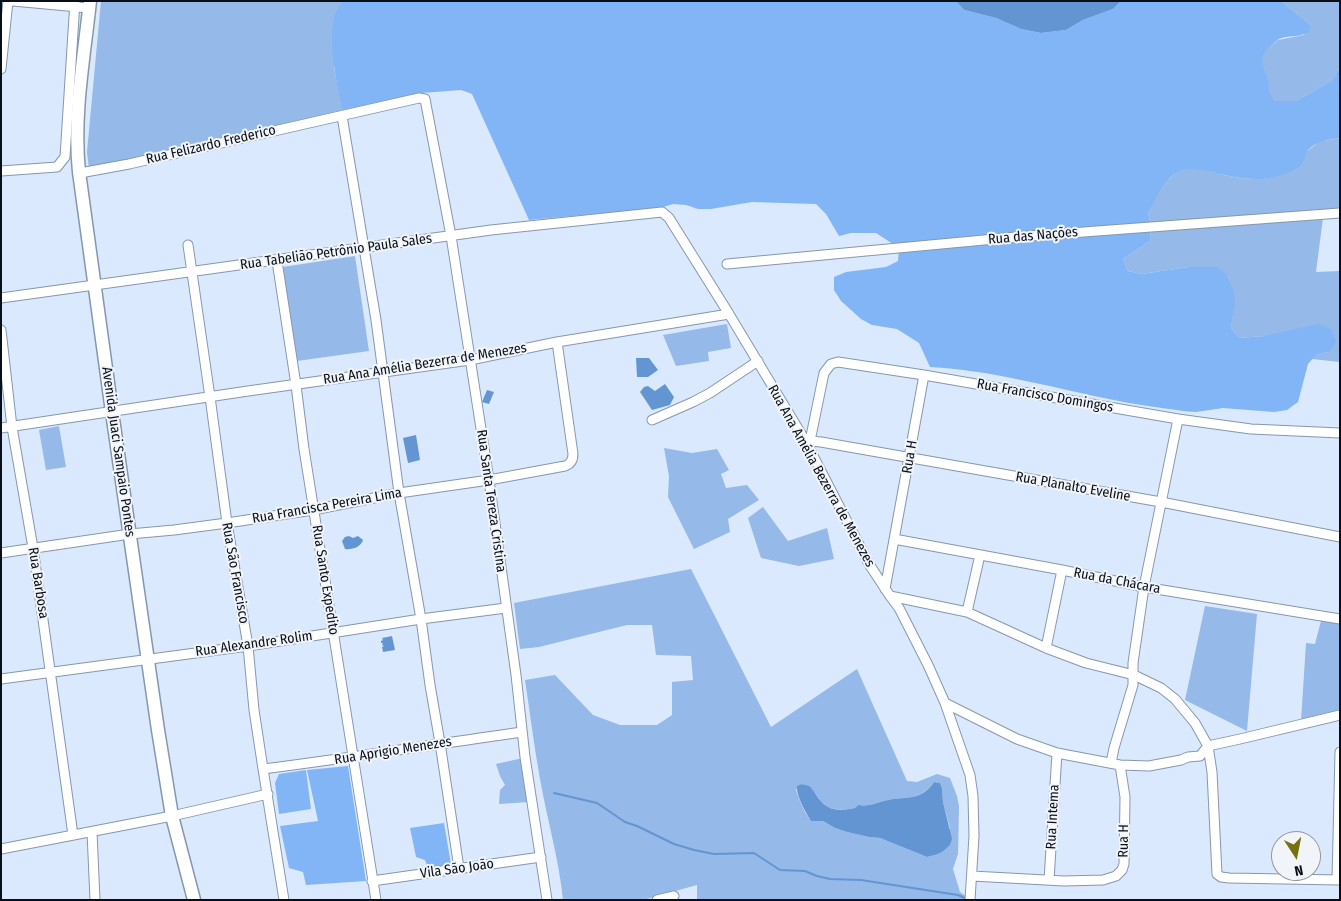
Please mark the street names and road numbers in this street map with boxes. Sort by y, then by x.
street label: Rua Felizardo Frederico [144,122,278,168]
street label: Rua das Nações [987,224,1079,248]
street label: Rua Tabelião Petrônio Paula Sales [239,230,433,274]
street label: Rua Ana Amélia Bezerra de Menezes [322,340,528,388]
street label: Avenida Juaci Sampaio Pontes [98,366,138,538]
street label: Rua Francisco Domingos [976,376,1114,416]
street label: Rua Ana Amélia Bezerra de Menezes [764,382,878,570]
street label: Rua Santa Tereza Cristina [473,429,509,573]
street label: Rua H [899,439,921,475]
street label: Rua Planalto Eveline [1014,469,1132,505]
street label: Rua Francisca Pereira Lima [251,485,403,527]
street label: Rua São Francisco [218,521,252,625]
street label: Rua Santo Expedito [308,524,342,636]
street label: Rua Barbosa [24,546,52,620]
street label: Rua da Chácara [1072,564,1162,598]
street label: Rua Alexandre Rolim [194,627,314,661]
street label: Rua Aprigio Menezes [333,733,453,769]
street label: Rua Intema [1043,784,1063,850]
street label: Rua H [1115,824,1133,858]
street label: Vila São João [419,856,495,882]

